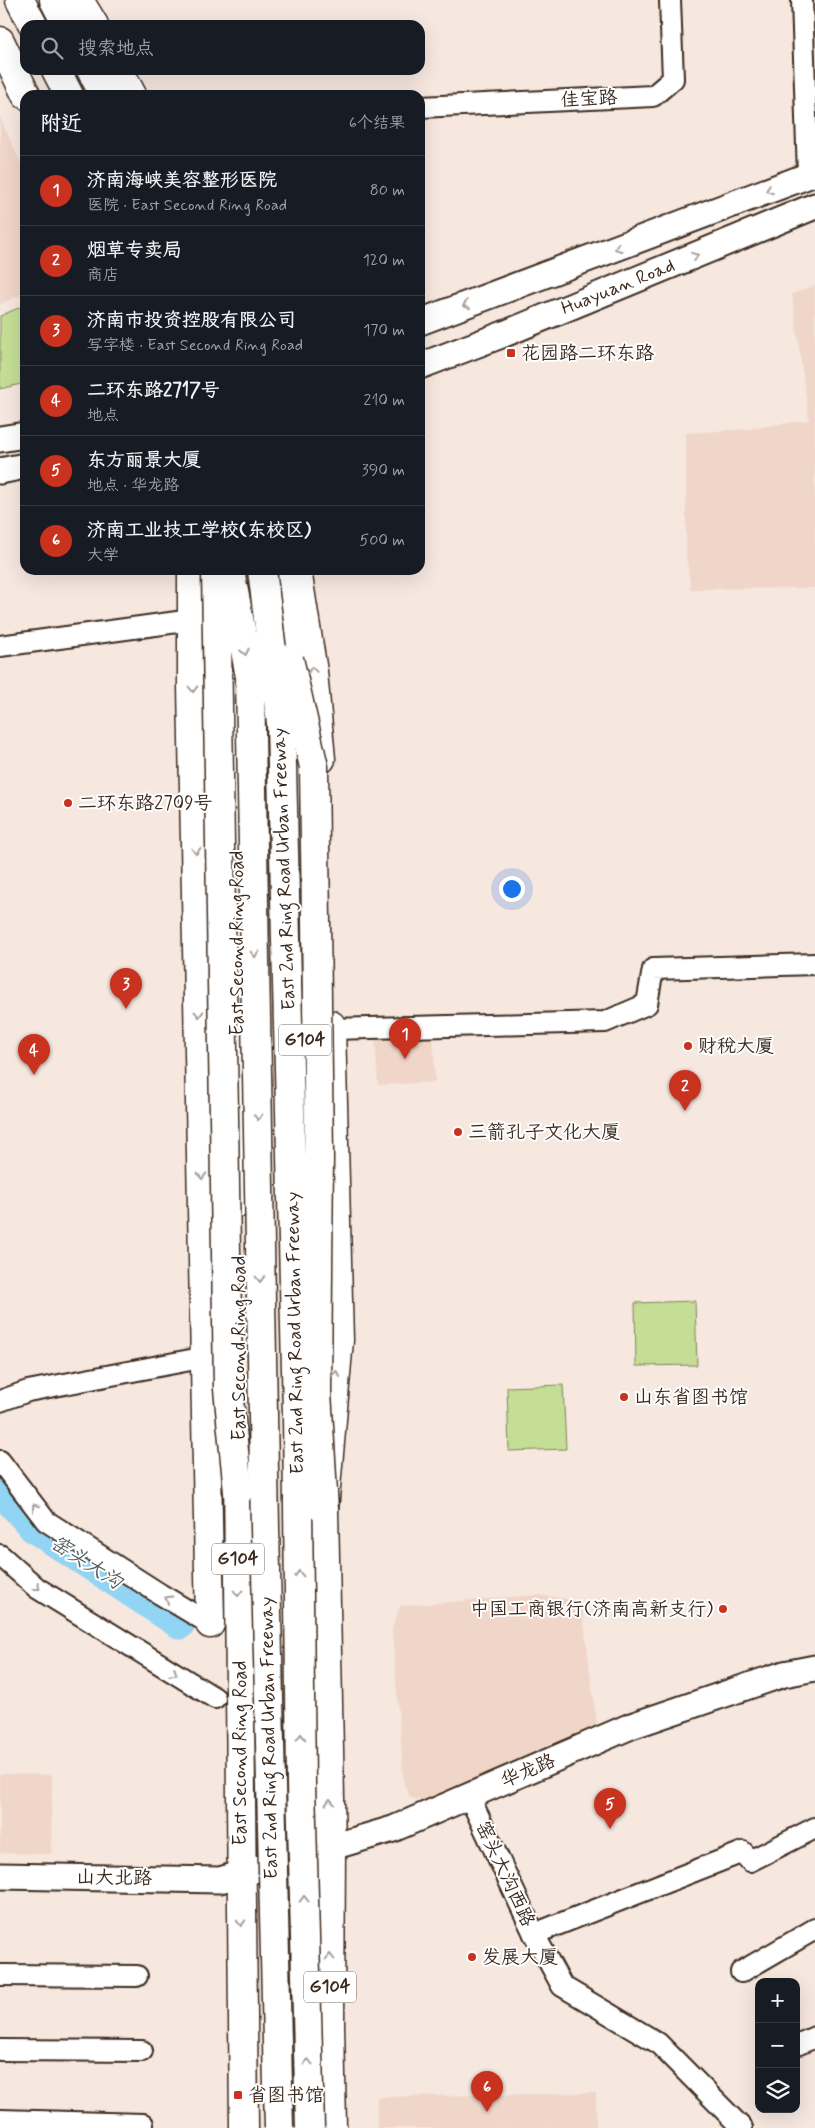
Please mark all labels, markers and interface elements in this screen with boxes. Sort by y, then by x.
search box [20,20,425,75]
icon: search [38,34,66,62]
text: 搜索地点 [78,36,154,61]
street label: 佳宝路 [560,85,618,113]
text: 附近 [40,110,82,138]
text: 6个结果 [349,113,405,134]
text: 济南海峡美容整形医院 [87,168,277,193]
text: 1 [52,180,60,201]
text: 80 m [370,180,405,201]
one-way arrow [766,184,774,194]
text: 医院 · East Second Ring Road [87,195,287,216]
text: 烟草专卖局 [87,238,182,263]
one-way arrow [614,242,623,252]
text: 2 [52,250,60,271]
text: 120 m [363,250,405,271]
one-way arrow [690,251,699,262]
street label: Huayuan Road [558,253,678,321]
text: 商店 [87,265,119,286]
one-way arrow [462,299,470,309]
text: 济南市投资控股有限公司 [87,308,296,333]
text: 3 [52,320,60,341]
text: 170 m [363,320,405,341]
text: 写字楼 · East Second Ring Road [87,335,303,356]
place label: 花园路二环东路 [521,341,654,366]
marker: 花园路二环东路 [505,347,517,359]
text: 二环东路2717号 [87,378,220,403]
text: 4 [51,390,61,411]
text: 210 m [364,390,405,411]
text: 地点 [87,405,119,426]
text: 东方丽景大厦 [87,448,201,473]
text: 5 [51,460,61,481]
text: 390 m [362,460,405,481]
text: 地点 · 华龙路 [87,475,179,496]
text: 济南工业技工学校(东校区) [87,518,311,543]
text: 6 [52,530,60,551]
text: 500 m [360,530,405,551]
text: 大学 [87,545,119,566]
one-way arrow [240,648,250,657]
one-way arrow [307,665,318,673]
one-way arrow [187,685,198,693]
street label: East 2nd Ring Road Urban Freeway [267,727,304,1011]
place label: 二环东路2709号 [78,791,213,816]
marker: 二环东路2709号 [62,797,74,809]
one-way arrow [191,848,201,855]
street label: East Second Ring Road [225,851,251,1035]
your location [499,876,525,902]
one-way arrow [250,951,260,959]
pin: 3 [110,968,142,1009]
one-way arrow [194,1010,204,1018]
pin: 1 [389,1018,421,1059]
road number: G104 [279,1024,331,1056]
pin: 4 [18,1034,50,1075]
place label: 财税大厦 [698,1034,774,1059]
marker: 财税大厦 [682,1040,694,1052]
pin: 2 [669,1070,701,1111]
one-way arrow [252,1113,263,1121]
place label: 三箭孔子文化大厦 [468,1120,620,1145]
marker: 三箭孔子文化大厦 [452,1126,464,1138]
one-way arrow [197,1172,207,1180]
street label: East 2nd Ring Road Urban Freeway [280,1191,313,1474]
street label: East Second Ring Road [227,1256,253,1440]
one-way arrow [255,1276,266,1284]
one-way arrow [330,1370,341,1378]
place label: 山东省图书馆 [634,1385,748,1410]
marker: 山东省图书馆 [618,1391,630,1403]
one-way arrow [33,1504,41,1513]
water label: 窑头大沟 [45,1530,129,1597]
road number: G104 [212,1544,264,1575]
one-way arrow [294,1570,304,1578]
one-way arrow [31,1581,40,1589]
one-way arrow [233,1589,244,1597]
one-way arrow [165,1596,174,1606]
street label: East 2nd Ring Road Urban Freeway [254,1596,287,1879]
place label: 中国工商银行(济南高新支行) [470,1597,713,1622]
marker: 中国工商银行(济南高新支行) [717,1603,729,1615]
street label: East Second Ring Road [228,1661,254,1845]
one-way arrow [169,1666,178,1676]
one-way arrow [296,1733,306,1740]
street label: 华龙路 [497,1748,559,1794]
pin: 5 [594,1788,626,1829]
one-way arrow [325,1798,335,1806]
street label: 窑头大沟西路 [470,1817,540,1931]
street label: 山大北路 [76,1865,152,1891]
one-way arrow [299,1895,309,1903]
one-way arrow [236,1919,246,1927]
place label: 发展大厦 [482,1945,558,1970]
marker: 发展大厦 [466,1951,478,1963]
one-way arrow [325,1953,335,1960]
road number: G104 [304,1971,356,2002]
map controls [755,1978,800,2113]
button: + [755,1978,800,2023]
button: − [755,2023,800,2068]
one-way arrow [303,2058,313,2066]
button: layers [755,2068,800,2113]
pin: 6 [471,2071,503,2112]
place label: 省图书馆 [248,2083,324,2108]
marker: 省图书馆 [232,2089,244,2101]

